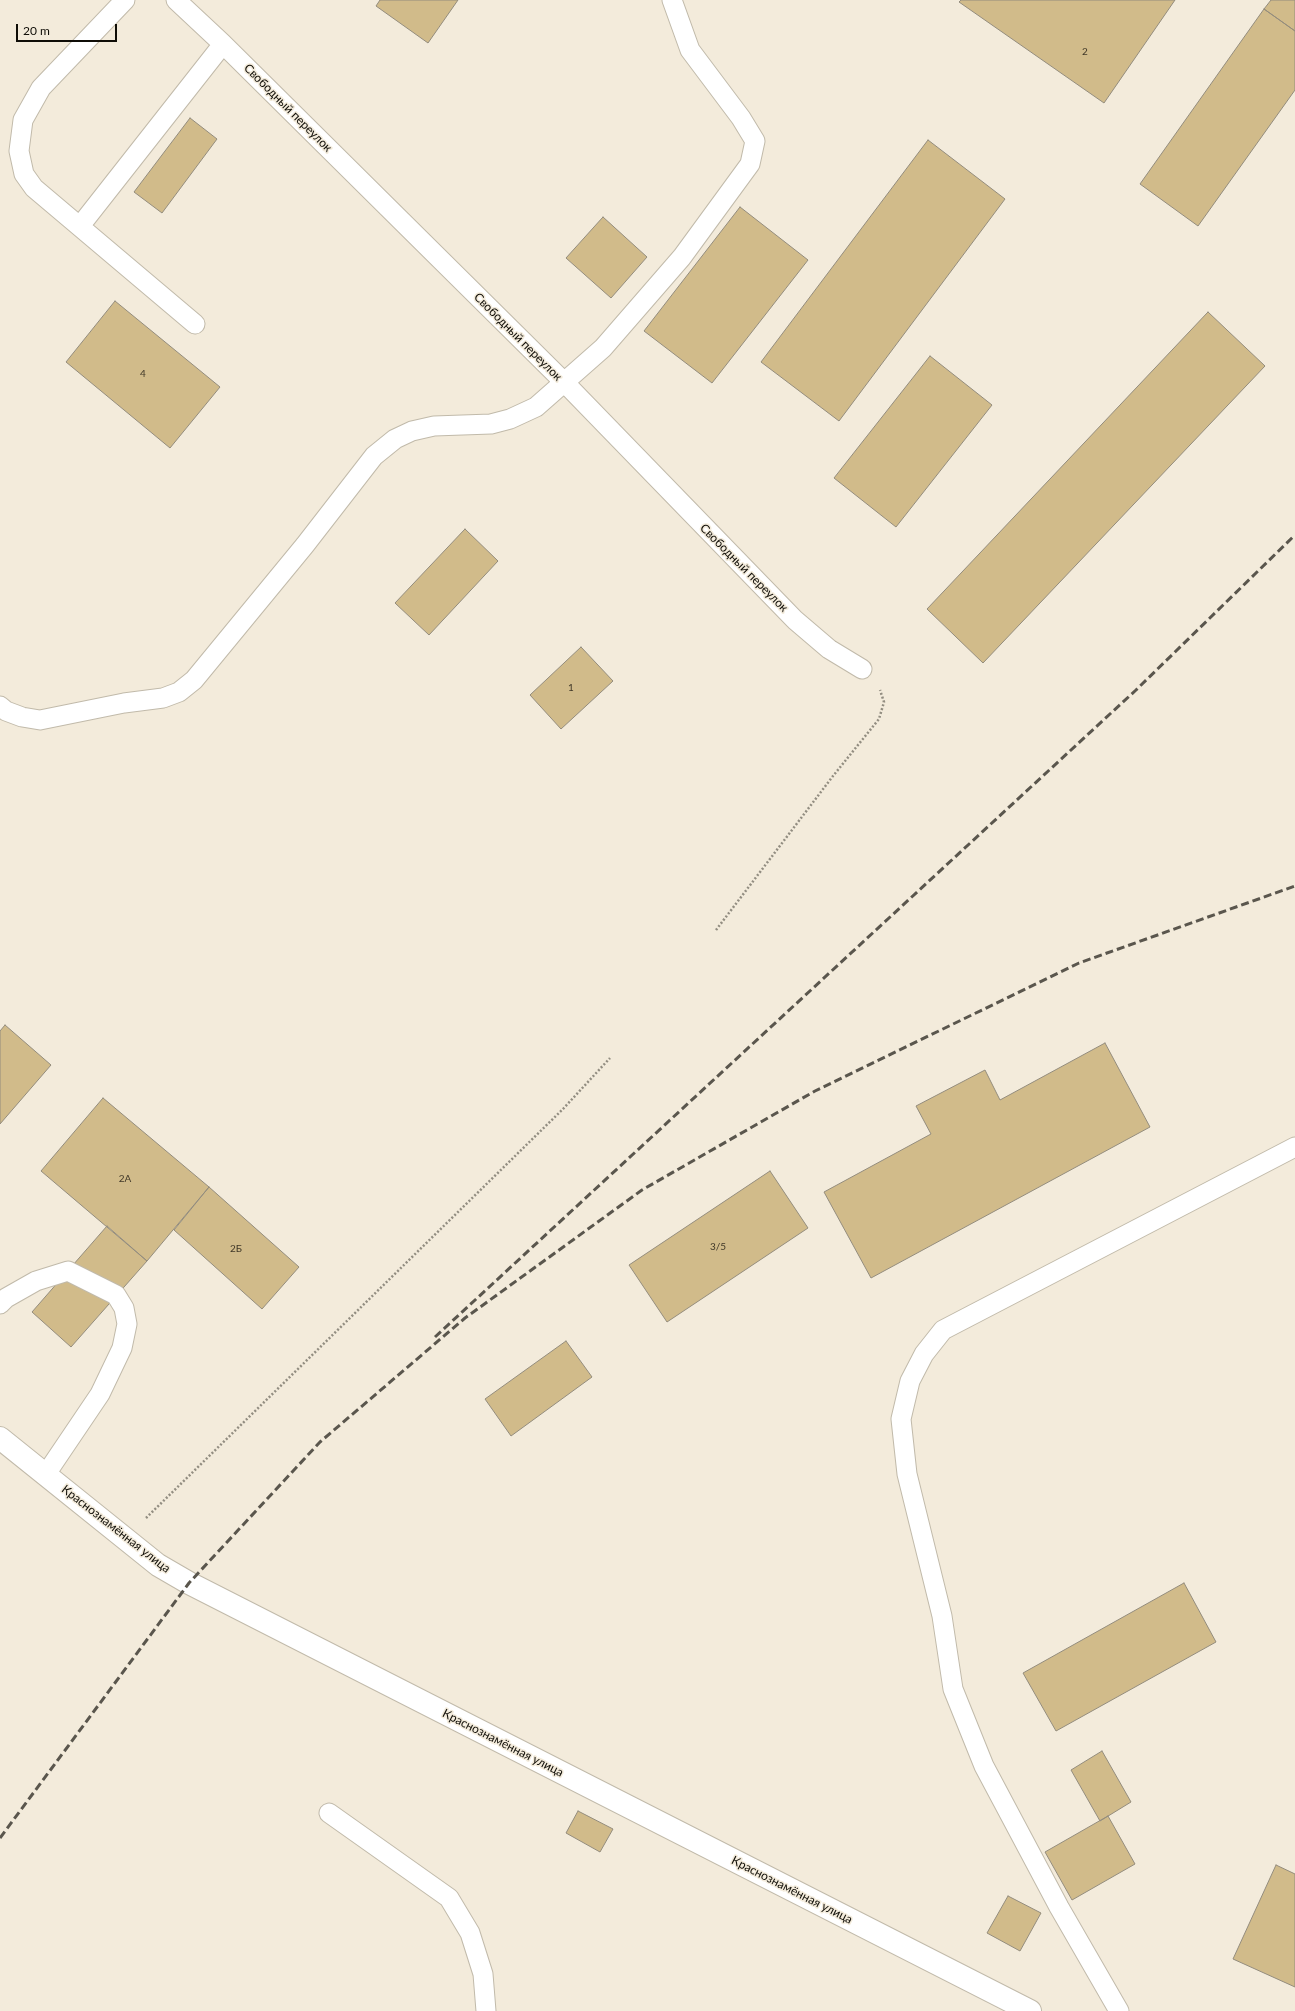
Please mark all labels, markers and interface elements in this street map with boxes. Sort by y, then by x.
scale bar [18,16,119,42]
text: 20 m [23,23,50,38]
house number: 2 [1082,46,1088,58]
street label: Свободный переулок [241,61,335,155]
street label: Свободный переулок [471,290,565,384]
house number: 4 [140,368,146,380]
street label: Свободный переулок [697,521,791,615]
house number: 1 [568,682,574,694]
house number: 2А [119,1173,131,1185]
house number: 3/5 [710,1241,726,1253]
house number: 2Б [230,1243,242,1255]
street label: Краснознамённая улица [59,1482,173,1576]
street label: Краснознамённая улица [440,1706,566,1780]
street label: Краснознамённая улица [729,1853,855,1927]

